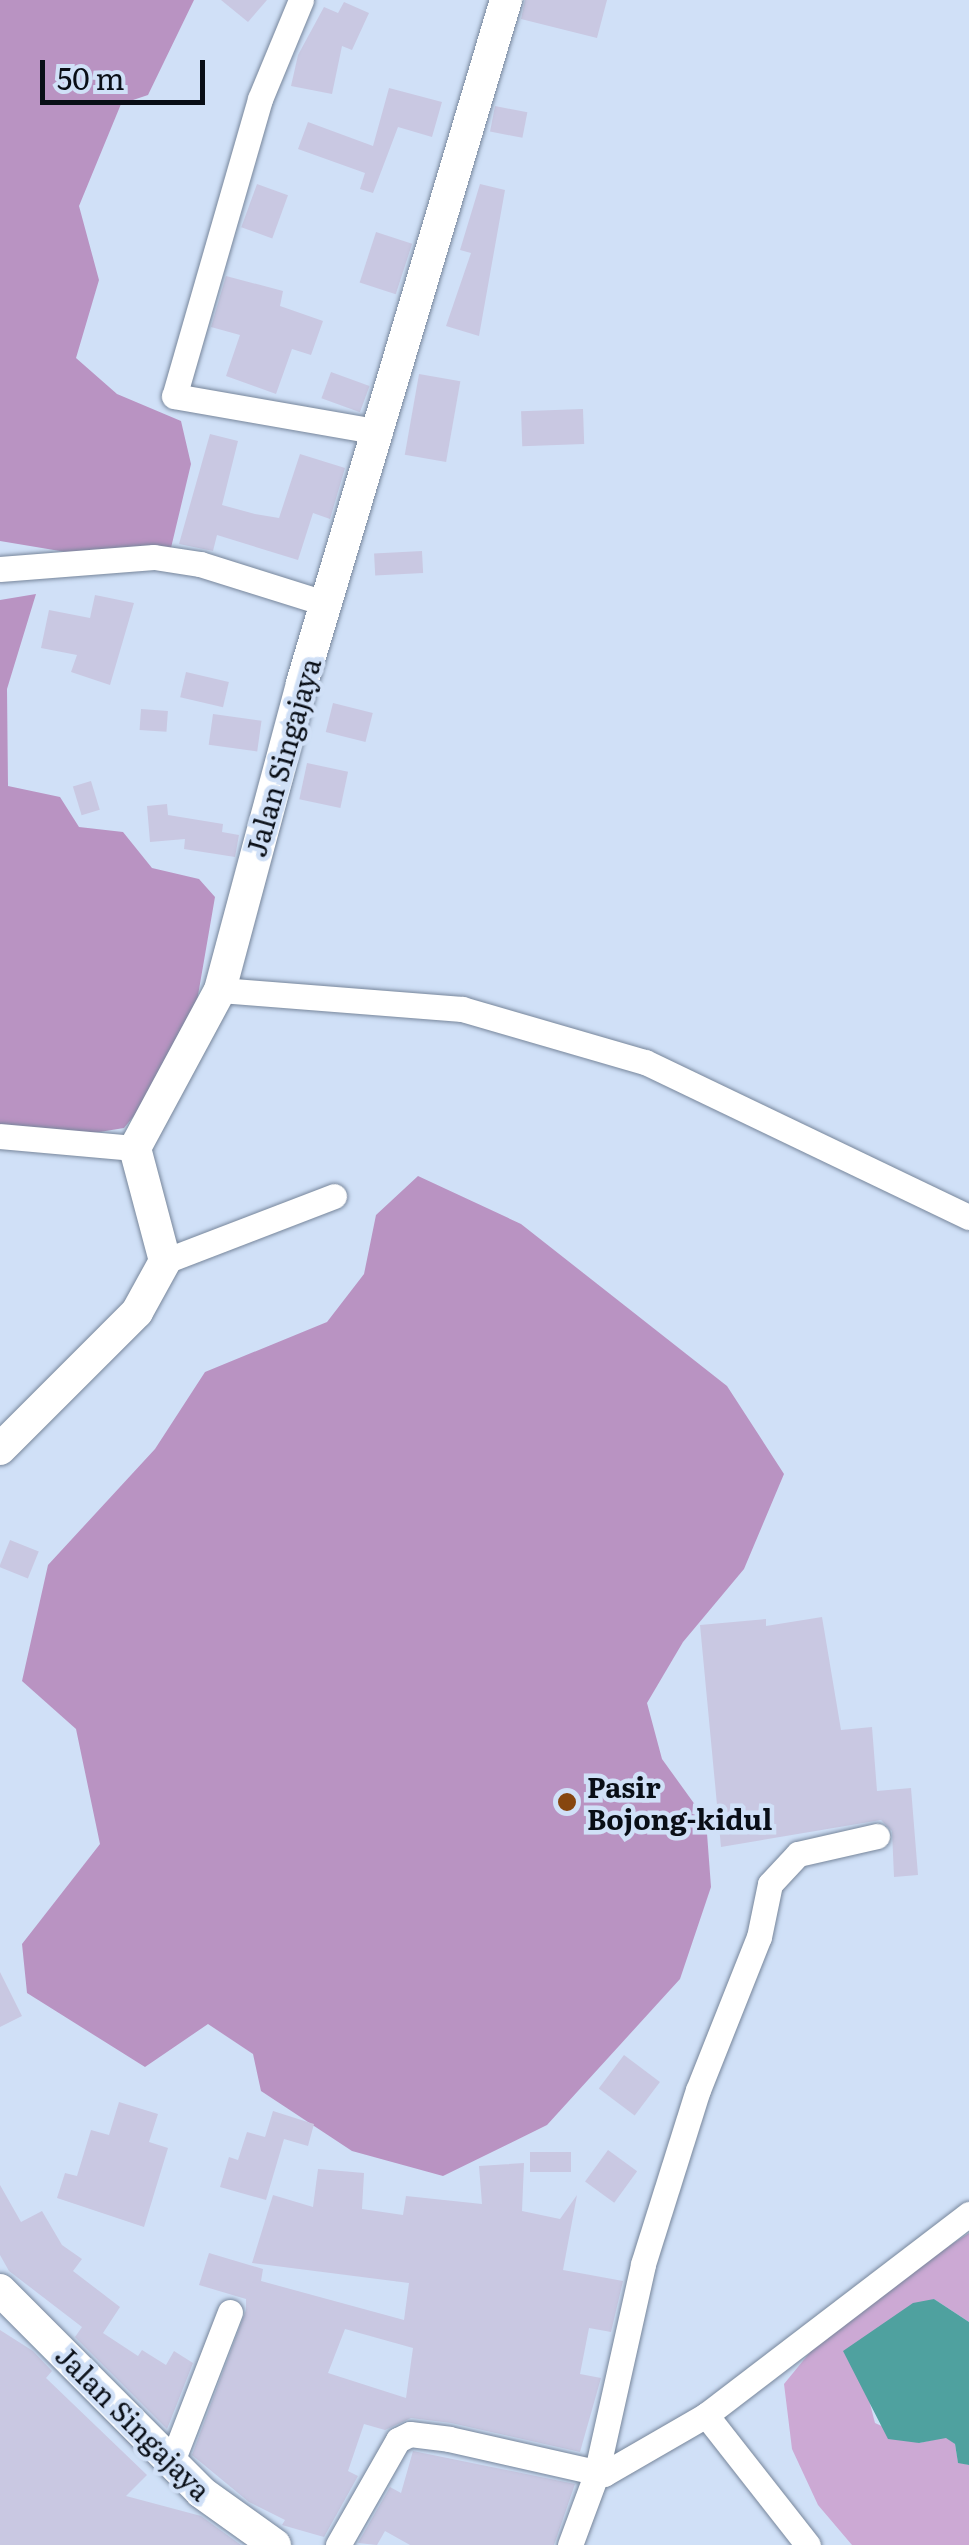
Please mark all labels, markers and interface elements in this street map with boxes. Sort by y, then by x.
scale bar [45,40,210,102]
text: 50 m [57,55,125,99]
street label: Jalan Singajaya [238,654,326,860]
place label: Pasir Bojong-kidul [587,1769,772,1835]
marker: Pasir Bojong-kidul [556,1791,578,1813]
street label: Jalan Singajaya [50,2338,218,2506]

